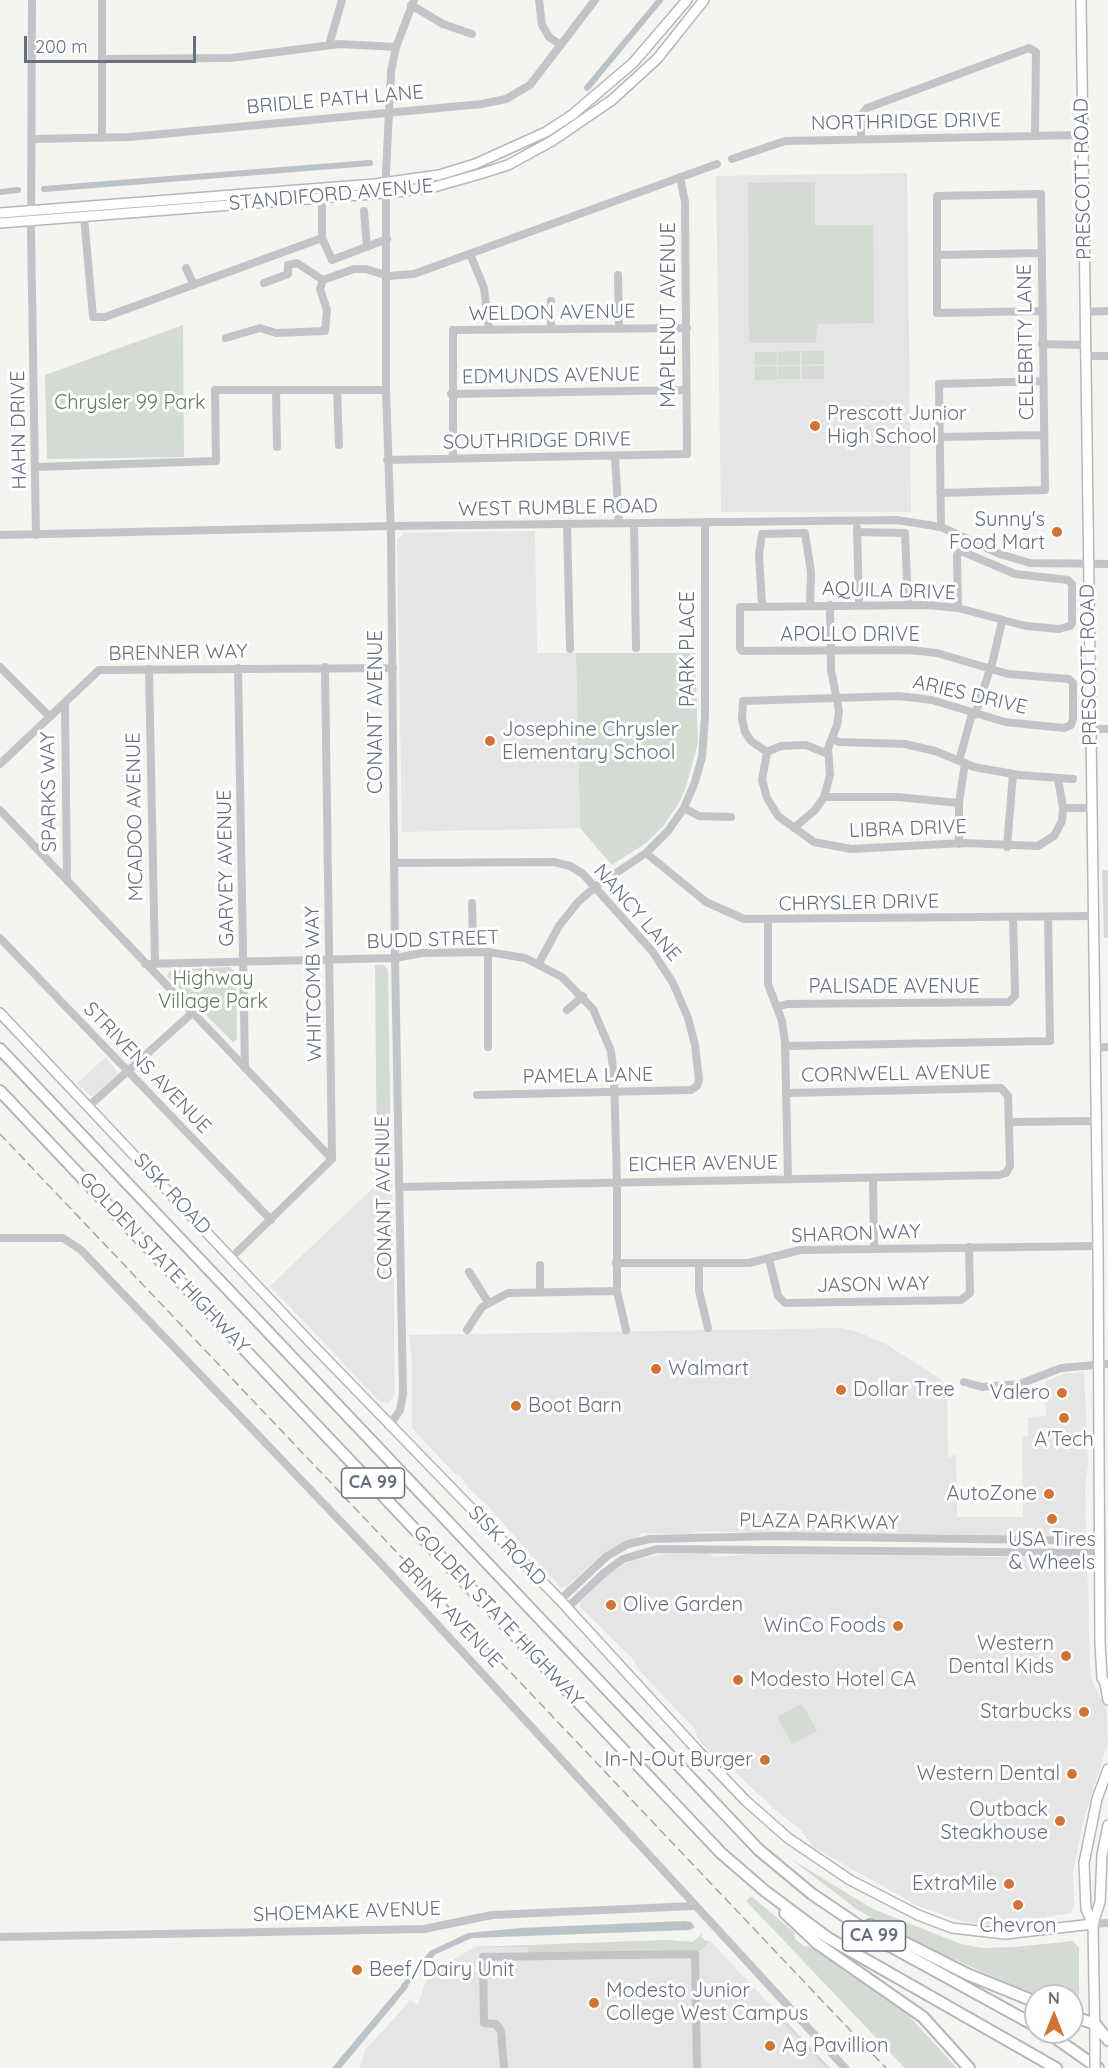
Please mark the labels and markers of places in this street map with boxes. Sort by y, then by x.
place label: Prescott Junior High School [827,402,967,449]
marker: Prescott Junior High School [808,419,822,433]
place label: Sunny's Food Mart [949,508,1045,555]
marker: Sunny's Food Mart [1050,525,1064,539]
place label: Josephine Chrysler Elementary School [502,718,678,765]
marker: Josephine Chrysler Elementary School [483,734,497,748]
place label: Walmart [668,1357,749,1381]
marker: Walmart [649,1362,663,1376]
place label: Dollar Tree [853,1378,955,1402]
place label: Valero [990,1381,1050,1405]
marker: Dollar Tree [834,1383,848,1397]
marker: Valero [1055,1386,1069,1400]
place label: Boot Barn [528,1394,622,1418]
marker: Boot Barn [509,1399,523,1413]
marker: A'Tech [1057,1411,1071,1425]
place label: A'Tech [1034,1428,1094,1452]
place label: AutoZone [947,1482,1037,1506]
marker: AutoZone [1042,1487,1056,1501]
marker: USA Tires & Wheels [1045,1512,1059,1526]
place label: USA Tires & Wheels [1008,1528,1096,1575]
place label: Olive Garden [623,1593,743,1617]
marker: Olive Garden [604,1598,618,1612]
place label: WinCo Foods [764,1614,886,1638]
marker: WinCo Foods [891,1619,905,1633]
place label: Western Dental Kids [948,1632,1054,1679]
marker: Western Dental Kids [1059,1649,1073,1663]
place label: Modesto Hotel CA [750,1668,916,1692]
marker: Modesto Hotel CA [731,1673,745,1687]
place label: Starbucks [980,1700,1072,1724]
marker: Starbucks [1077,1705,1091,1719]
place label: In-N-Out Burger [604,1748,753,1772]
marker: In-N-Out Burger [758,1753,772,1767]
place label: Western Dental [917,1762,1060,1786]
marker: Western Dental [1065,1767,1079,1781]
place label: Outback Steakhouse [940,1798,1048,1845]
marker: Outback Steakhouse [1053,1814,1067,1828]
place label: ExtraMile [912,1872,997,1896]
marker: ExtraMile [1002,1877,1016,1891]
marker: Chevron [1011,1898,1025,1912]
place label: Chevron [979,1914,1057,1938]
place label: Beef/Dairy Unit [369,1958,514,1982]
marker: Beef/Dairy Unit [350,1963,364,1977]
place label: Modesto Junior College West Campus [606,1979,808,2026]
marker: Modesto Junior College West Campus [587,1996,601,2010]
place label: Ag Pavillion [782,2034,889,2058]
marker: Ag Pavillion [763,2039,777,2053]

